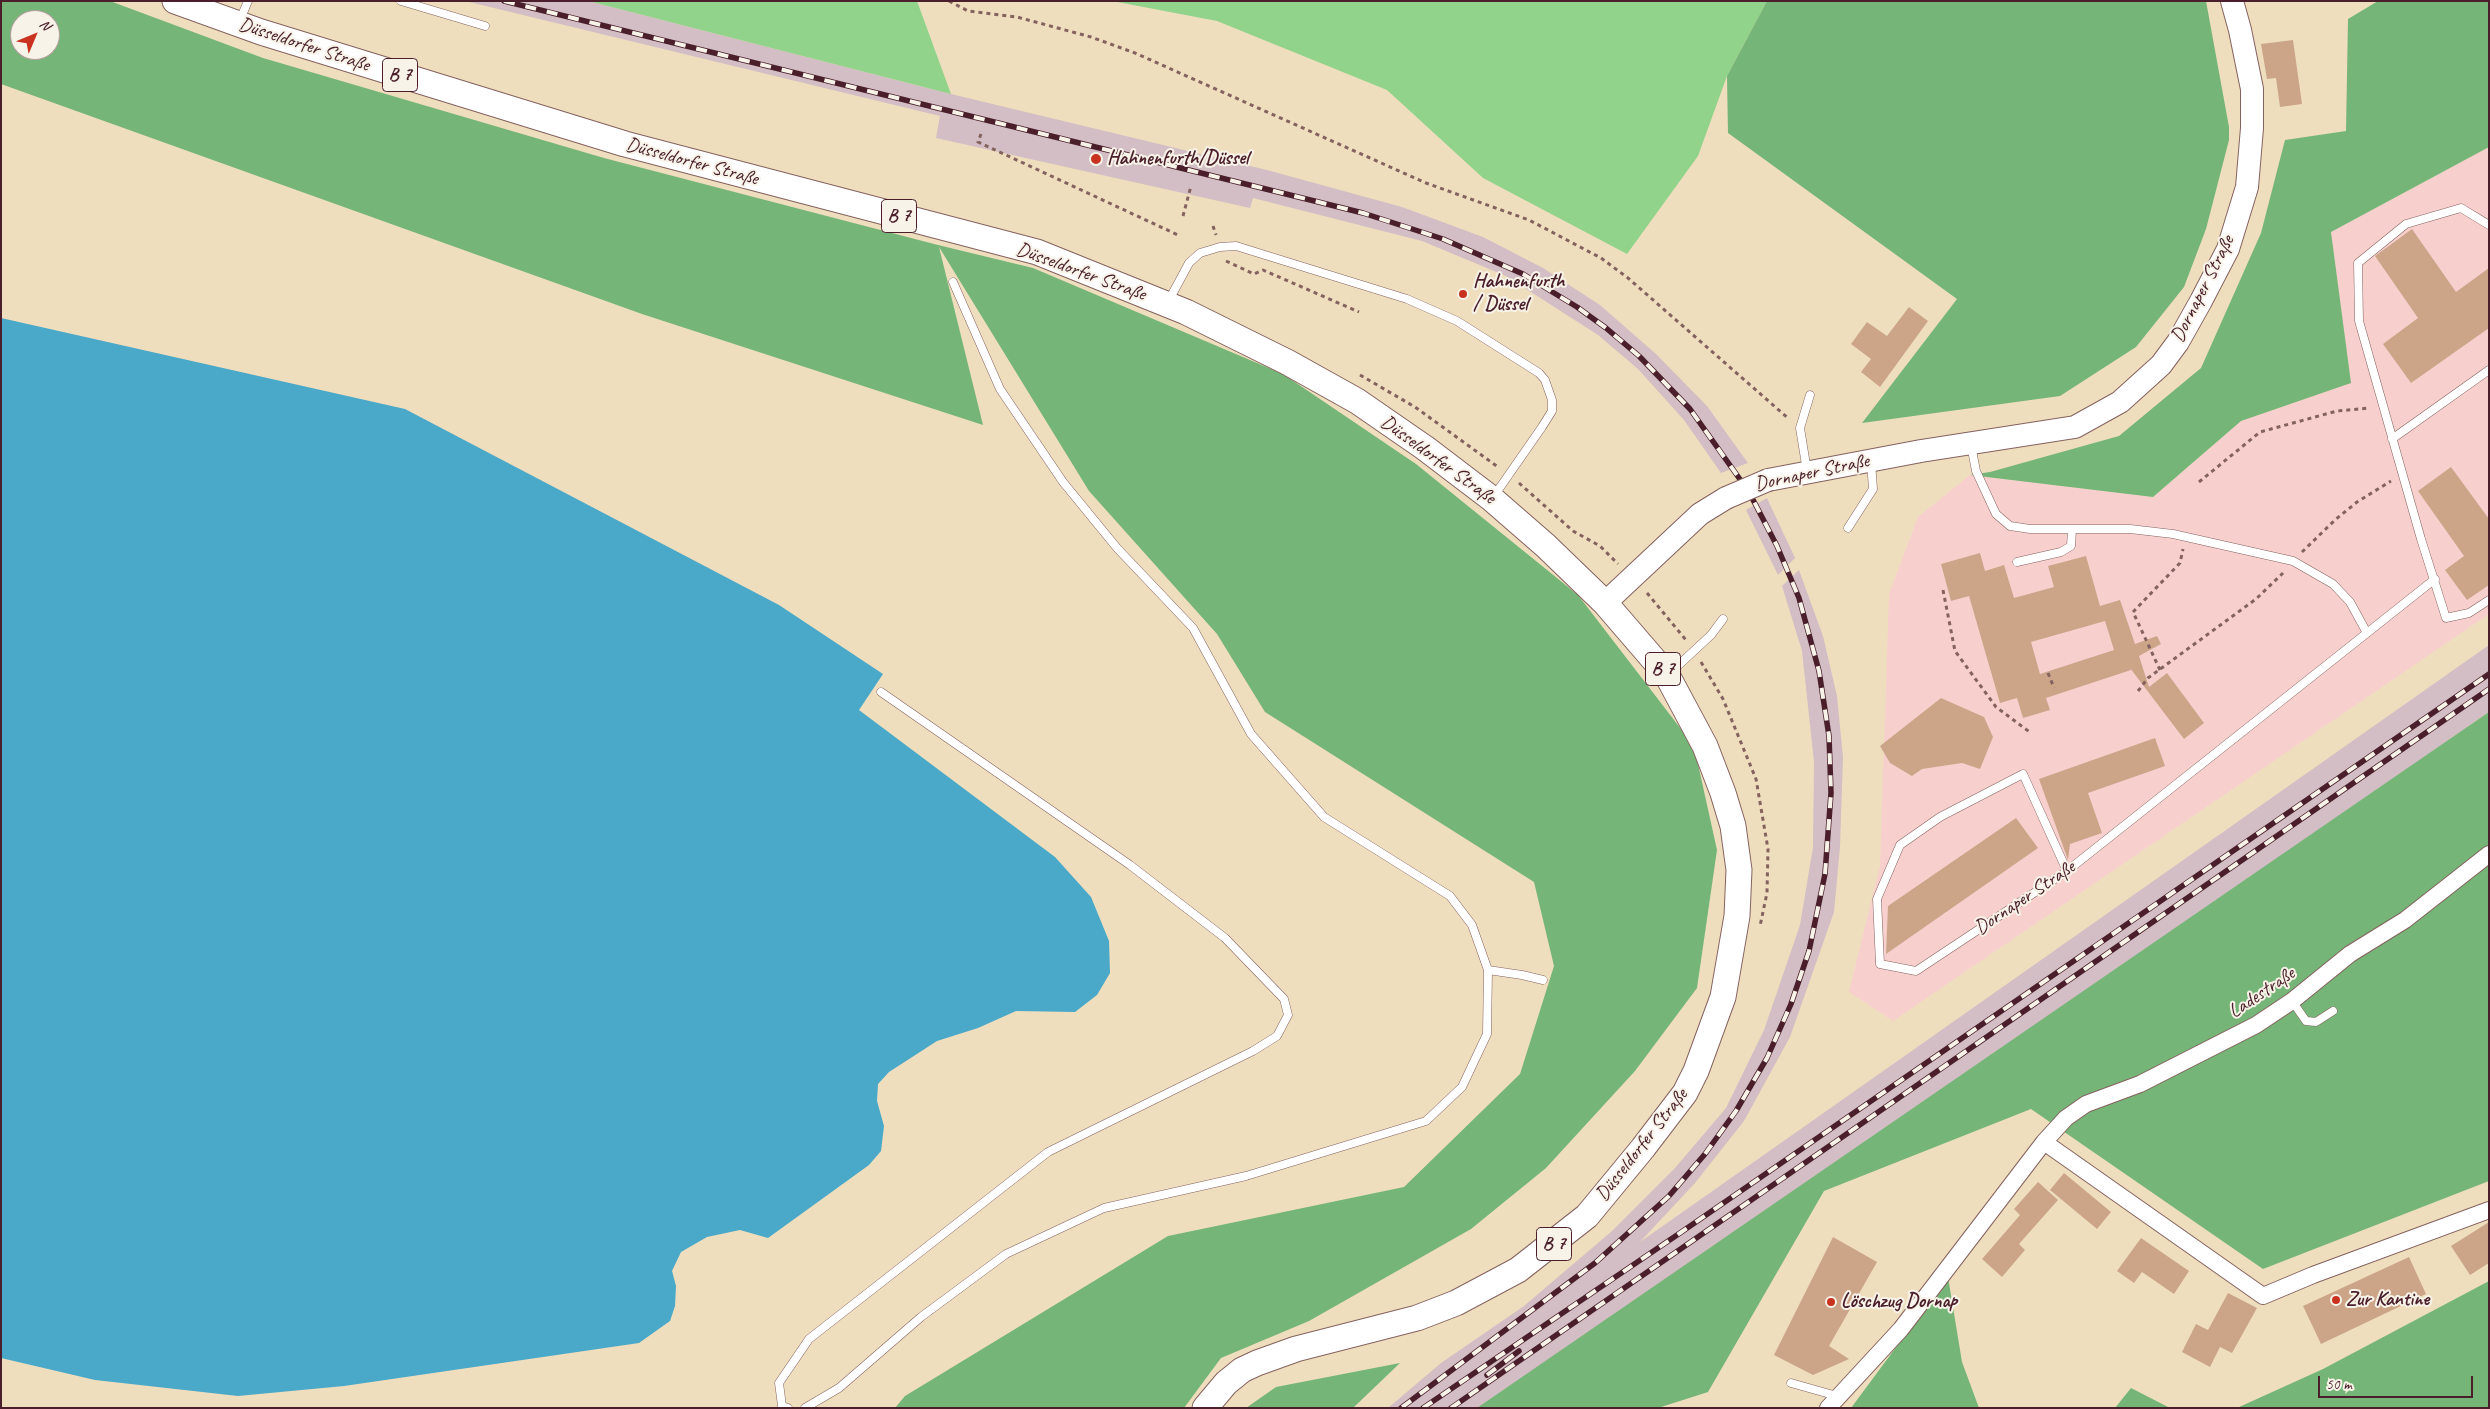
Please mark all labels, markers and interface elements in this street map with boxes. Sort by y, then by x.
north arrow [10,10,60,60]
street label: Düsseldorfer Straße [236,13,372,77]
text: N [36,16,54,34]
road number: B 7 [382,58,418,92]
street label: Düsseldorfer Straße [623,133,761,191]
place label: Hahnenfurth/Düssel [1107,147,1249,171]
marker: Hahnenfurth/Düssel [1089,152,1103,166]
road number: B 7 [882,200,916,232]
street label: Dornaper Straße [2166,232,2240,346]
street label: Düsseldorfer Straße [1013,237,1149,307]
place label: Hahnenfurth / Düssel [1473,270,1565,317]
marker: Hahnenfurth / Düssel [1457,288,1469,300]
street label: Düsseldorfer Straße [1376,410,1500,510]
street label: Dornaper Straße [1753,449,1871,497]
road number: B 7 [1646,652,1680,686]
street label: Dornaper Straße [1970,856,2080,940]
street label: Ladestraße [2224,962,2300,1024]
street label: Düsseldorfer Straße [1591,1084,1693,1206]
road number: B 7 [1536,1228,1572,1260]
place label: Zur Kantine [2346,1288,2429,1312]
place label: Löschzug Dornap [1841,1290,1957,1314]
marker: Zur Kantine [2330,1294,2342,1306]
marker: Löschzug Dornap [1825,1296,1837,1308]
scale bar [2320,1366,2475,1398]
text: 50 m [2326,1375,2352,1394]

